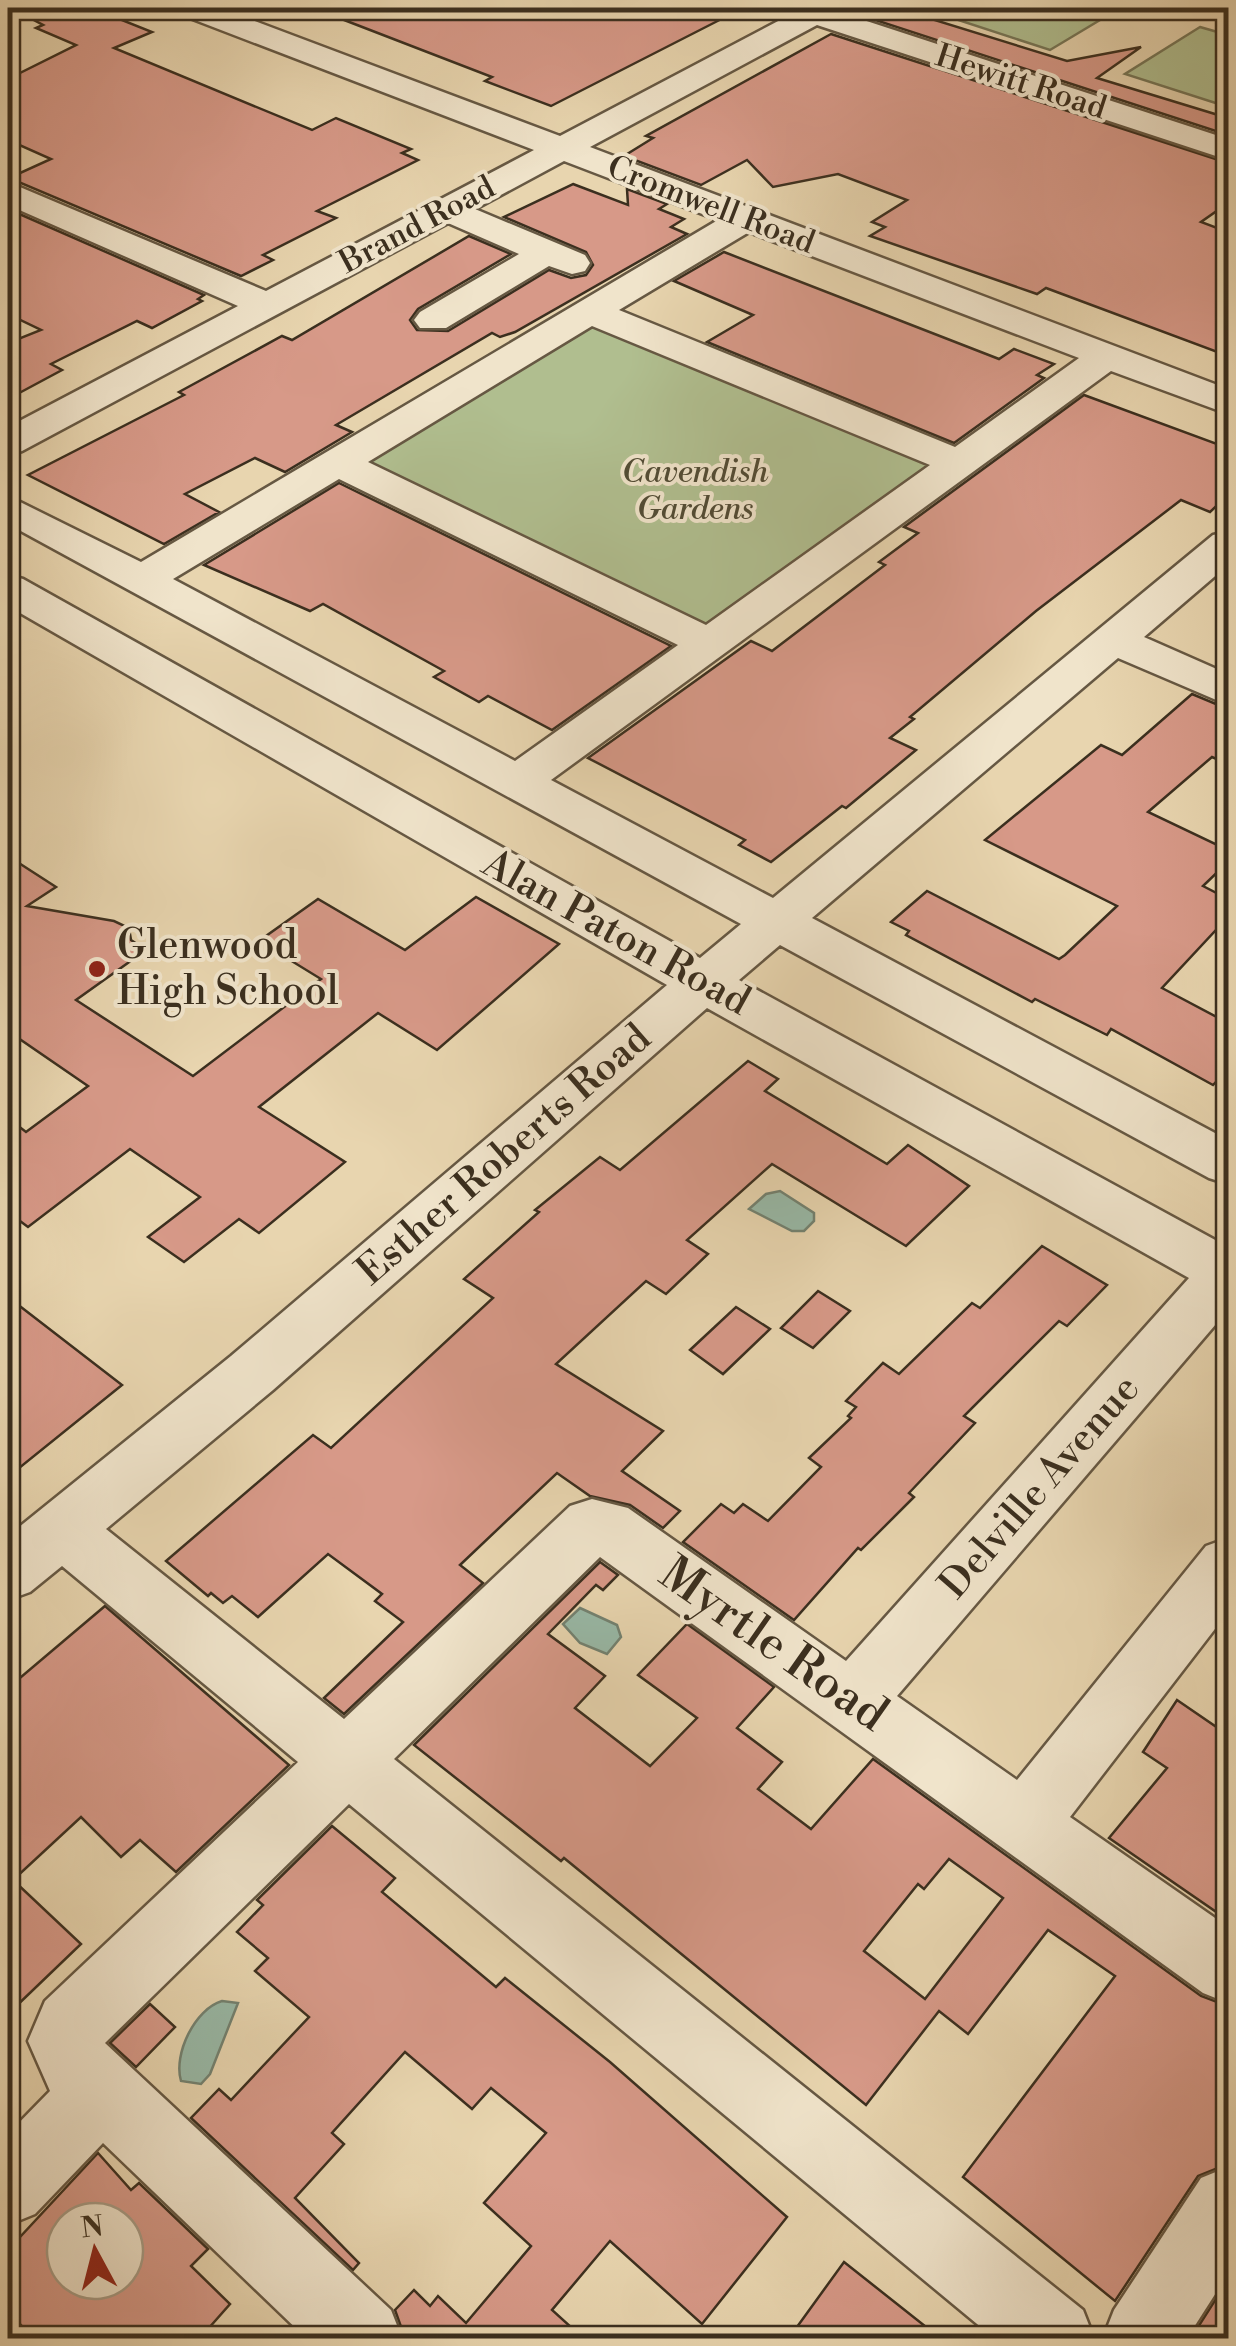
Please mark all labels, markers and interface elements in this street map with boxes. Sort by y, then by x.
street label: Hewitt Road [930,36,1112,128]
street label: Cromwell Road [602,147,820,263]
street label: Brand Road [331,167,502,283]
park label: Cavendish Gardens [622,452,768,529]
street label: Alan Paton Road [473,838,759,1027]
place label: Glenwood High School [117,921,339,1018]
marker: Glenwood High School [86,958,108,980]
street label: Esther Roberts Road [347,1013,662,1296]
street label: Delville Avenue [929,1365,1151,1609]
street label: Myrtle Road [647,1544,899,1746]
north arrow [45,2201,145,2301]
text: N [79,2209,105,2246]

